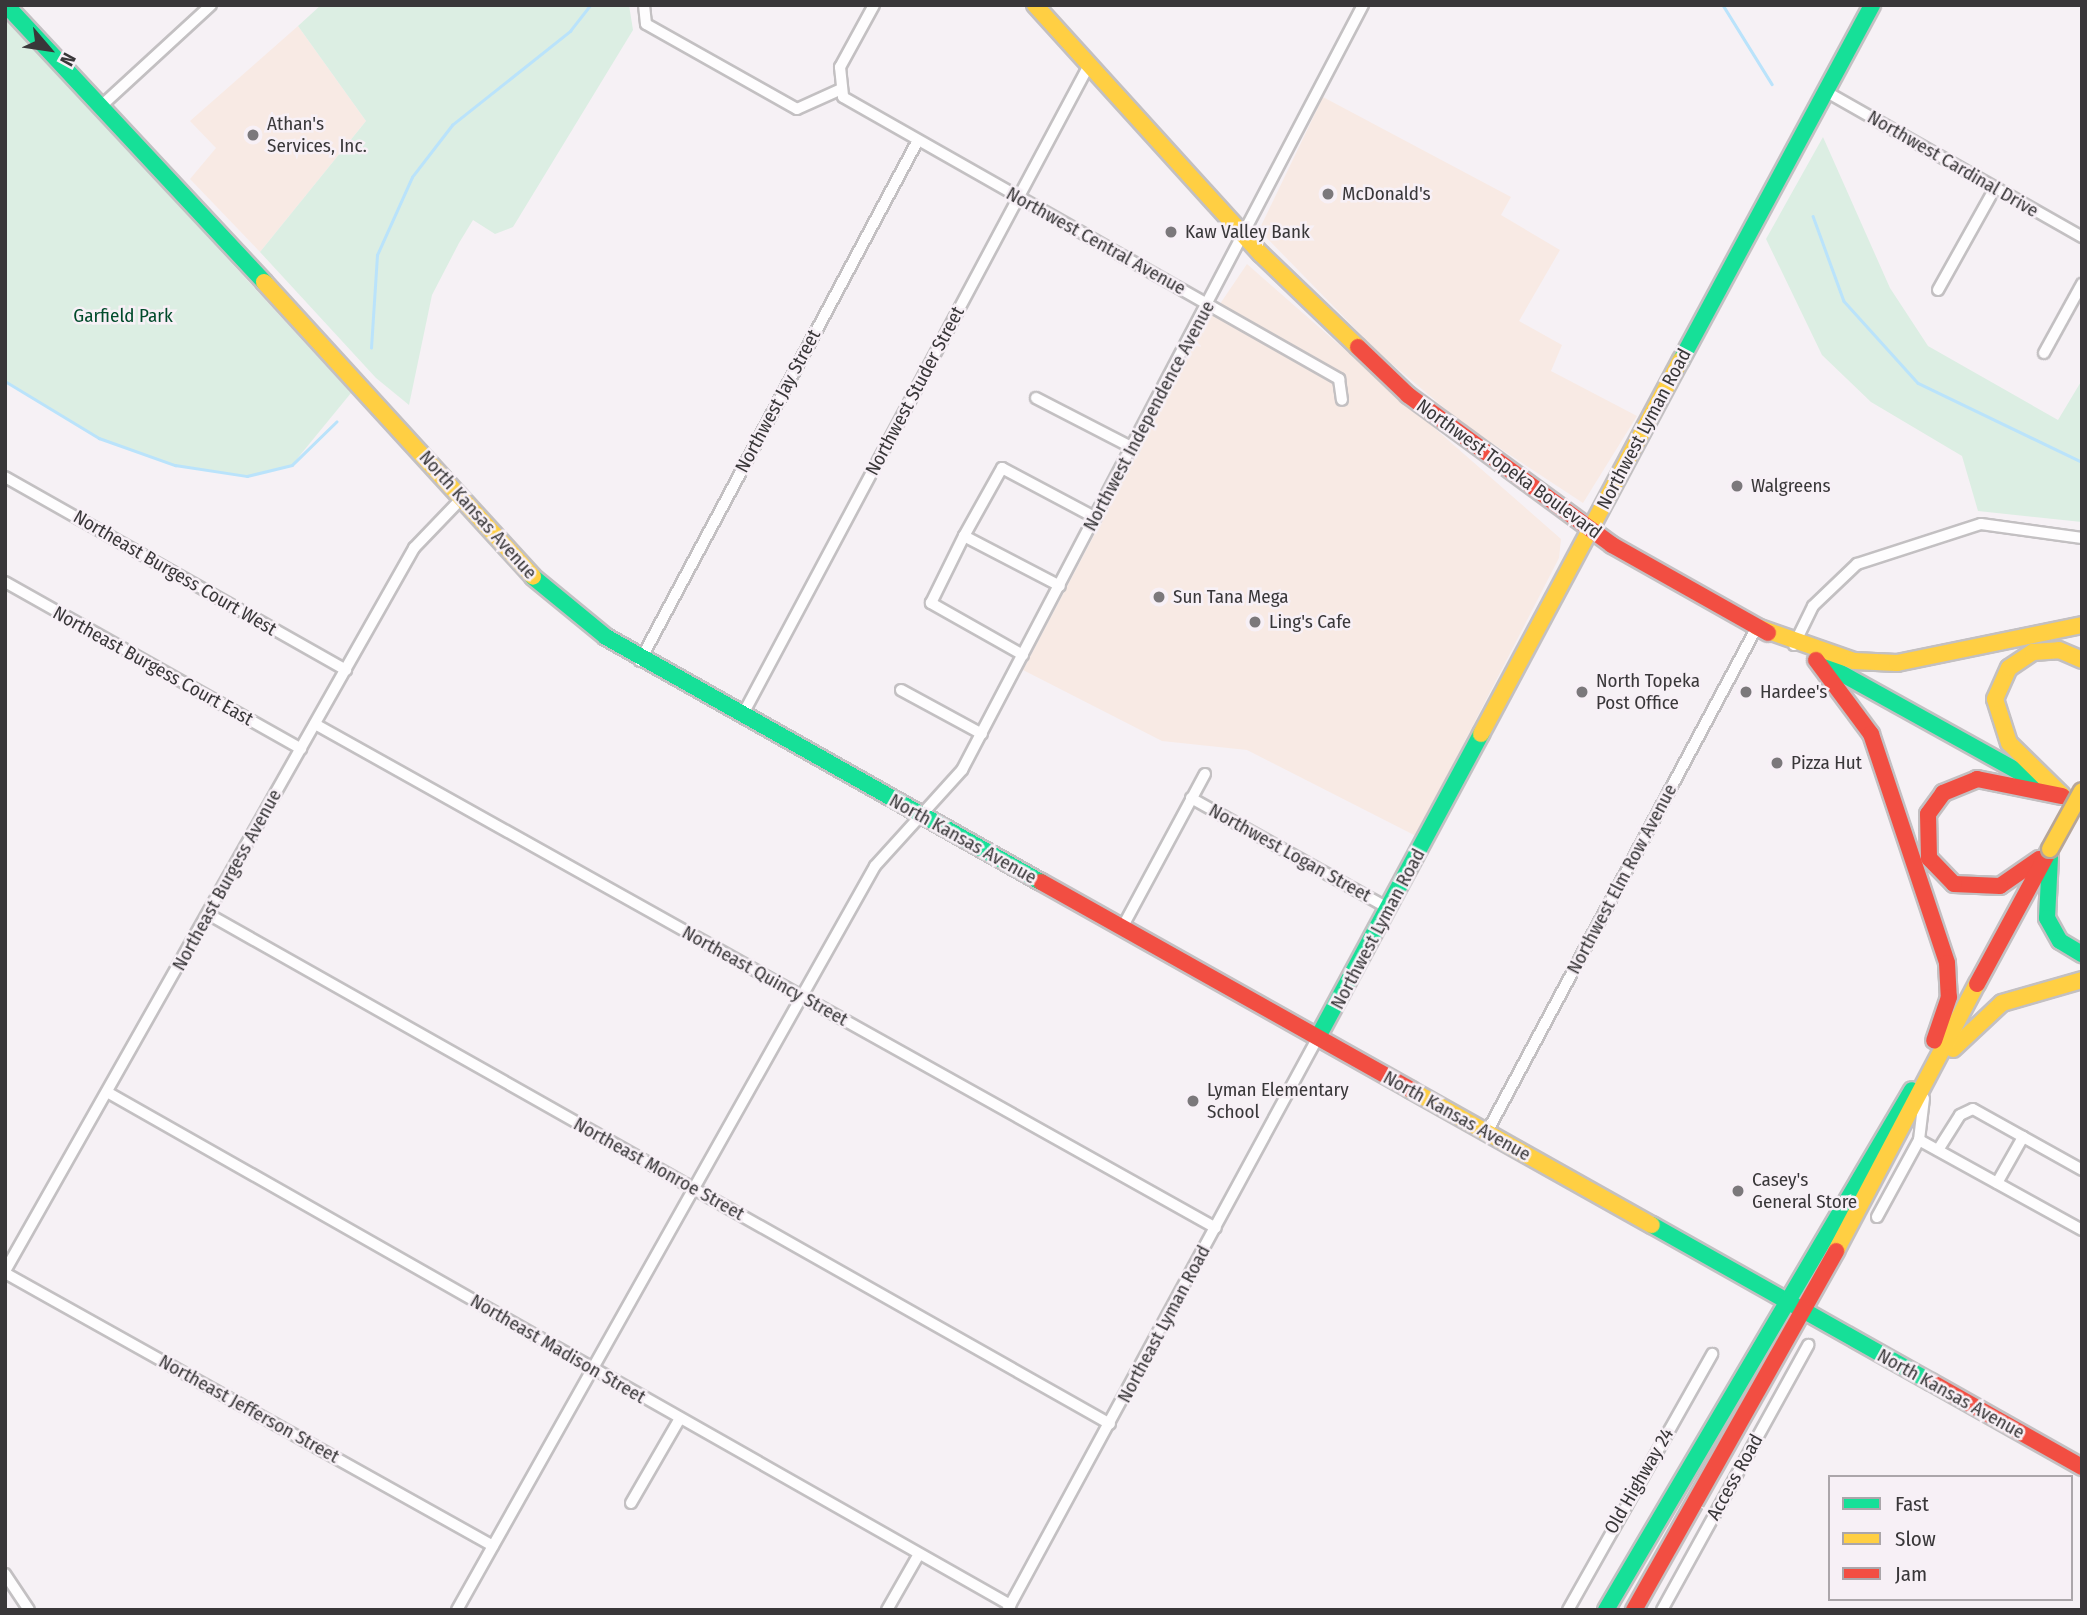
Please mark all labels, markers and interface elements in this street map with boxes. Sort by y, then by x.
north arrow [14,14,84,84]
text: N [55,49,81,70]
street label: Northwest Cardinal Drive [1863,106,2043,222]
place label: Athan's Services, Inc. [267,113,367,157]
marker: Athan's Services, Inc. [245,127,261,143]
street label: Northwest Central Avenue [1002,182,1190,300]
place label: McDonald's [1342,183,1431,205]
marker: McDonald's [1320,186,1336,202]
place label: Kaw Valley Bank [1185,221,1310,243]
marker: Kaw Valley Bank [1163,224,1179,240]
street label: Northwest Independence Avenue [1079,297,1219,535]
street label: Northwest Studer Street [861,303,969,479]
park label: Garfield Park [73,305,173,327]
street label: Northwest Jay Street [731,326,825,476]
street label: Northwest Lyman Road [1592,345,1696,513]
street label: Northwest Topeka Boulevard [1412,394,1606,544]
street label: North Kansas Avenue [414,446,542,584]
place label: Walgreens [1751,475,1831,497]
marker: Walgreens [1729,478,1745,494]
street label: Northeast Burgess Court West [69,505,281,641]
place label: Sun Tana Mega [1173,586,1289,608]
marker: Sun Tana Mega [1151,589,1167,605]
street label: Northeast Burgess Court East [49,601,257,731]
place label: Ling's Cafe [1269,611,1351,633]
marker: Ling's Cafe [1247,614,1263,630]
place label: North Topeka Post Office [1596,670,1700,714]
place label: Hardee's [1760,681,1827,703]
marker: North Topeka Post Office [1574,684,1590,700]
marker: Hardee's [1738,684,1754,700]
place label: Pizza Hut [1791,752,1862,774]
marker: Pizza Hut [1769,755,1785,771]
street label: Northwest Elm Row Avenue [1562,780,1682,978]
street label: Northeast Burgess Avenue [168,785,286,975]
street label: North Kansas Avenue [885,789,1041,889]
street label: Northwest Logan Street [1205,799,1375,907]
street label: Northwest Lyman Road [1326,845,1430,1013]
street label: Northeast Quincy Street [678,921,852,1031]
street label: North Kansas Avenue [1379,1066,1535,1166]
place label: Lyman Elementary School [1207,1079,1349,1123]
marker: Lyman Elementary School [1185,1093,1201,1109]
street label: Northeast Monroe Street [570,1113,748,1225]
place label: Casey's General Store [1752,1169,1857,1213]
marker: Casey's General Store [1730,1183,1746,1199]
street label: Northeast Lyman Road [1113,1241,1215,1407]
street label: Northeast Madison Street [466,1289,650,1409]
street label: North Kansas Avenue [1873,1344,2029,1444]
street label: Northeast Jefferson Street [155,1350,343,1468]
street label: Old Highway 24 [1600,1424,1678,1538]
street label: Access Road [1702,1430,1768,1524]
legend [1828,1475,2073,1601]
text: Fast [1895,1491,1929,1517]
text: Slow [1895,1526,1936,1552]
text: Jam [1895,1561,1927,1587]

